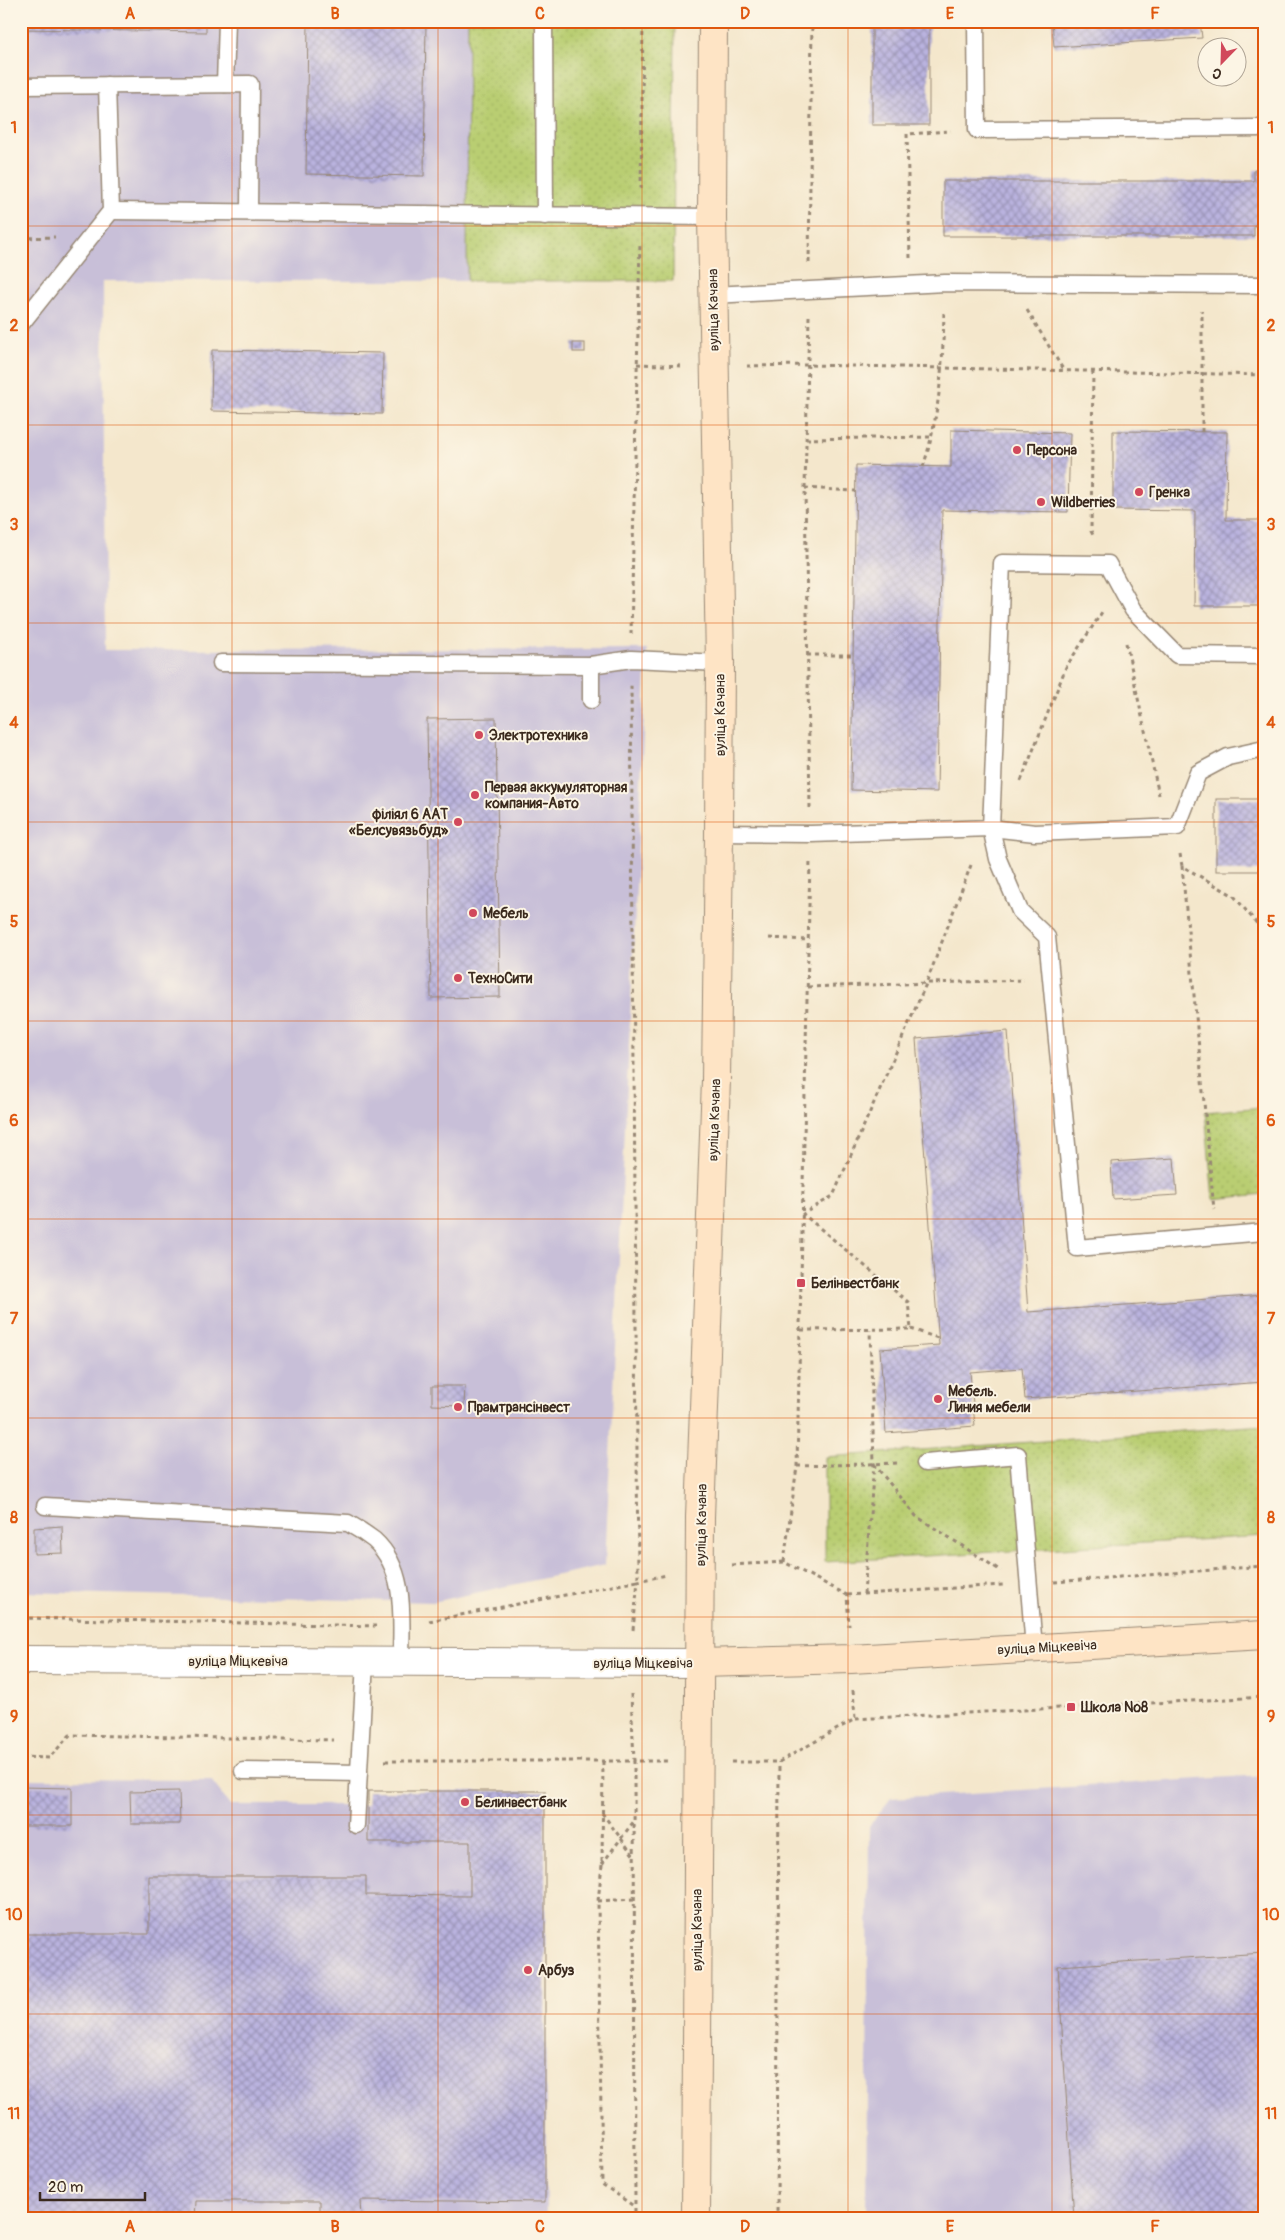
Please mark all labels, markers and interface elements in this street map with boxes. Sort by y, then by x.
text: A [125,4,136,24]
text: B [330,4,340,24]
text: C [535,4,545,24]
text: D [740,4,750,24]
text: E [946,4,955,24]
text: F [1150,4,1160,24]
north arrow [1198,38,1248,88]
text: С [1209,64,1224,83]
text: 1 [11,118,17,138]
text: 1 [1268,118,1274,138]
street label: вуліца Качана [704,269,723,351]
text: 2 [10,316,19,336]
text: 2 [1267,316,1276,336]
place label: Персона [1027,442,1078,459]
marker: Персона [1011,444,1023,456]
place label: Гренка [1149,484,1190,501]
marker: Гренка [1133,486,1145,498]
place label: Wildberries [1051,494,1116,511]
marker: Wildberries [1035,496,1047,508]
text: 3 [10,515,19,535]
text: 3 [1267,515,1276,535]
street label: вуліца Качана [712,674,729,756]
text: 4 [9,713,19,733]
text: 4 [1266,713,1276,733]
place label: Электротехника [489,727,588,744]
marker: Электротехника [473,729,485,741]
place label: Первая аккумуляторная компания-Авто [485,779,628,812]
marker: Первая аккумуляторная компания-Авто [469,789,481,801]
place label: філіял 6 ААТ «Белсувязьбуд» [349,806,449,839]
marker: філіял 6 ААТ «Белсувязьбуд» [452,816,464,828]
place label: Мебель [483,905,529,922]
marker: Мебель [467,907,479,919]
text: 5 [10,912,19,932]
text: 5 [1267,912,1276,932]
place label: ТехноСити [467,970,533,987]
marker: ТехноСити [452,972,464,984]
street label: вуліца Качана [705,1078,724,1162]
text: 6 [9,1111,19,1131]
text: 6 [1266,1111,1276,1131]
place label: Белінвестбанк [811,1275,900,1292]
marker: Белінвестбанк [795,1277,807,1289]
text: 7 [10,1309,19,1329]
text: 7 [1267,1309,1276,1329]
place label: Мебель. Линия мебели [947,1383,1031,1416]
marker: Мебель. Линия мебели [932,1393,944,1405]
place label: Прамтрансінвест [468,1399,571,1416]
marker: Прамтрансінвест [452,1401,464,1413]
street label: вуліца Качана [692,1484,711,1566]
text: 8 [10,1508,18,1528]
text: 8 [1267,1508,1275,1528]
street label: вуліца Міцкевіча [997,1636,1097,1659]
street label: вуліца Міцкевіча [188,1653,288,1670]
street label: вуліца Міцкевіча [593,1655,693,1672]
place label: Школа №8 [1080,1699,1148,1716]
marker: Школа №8 [1065,1701,1077,1713]
text: 9 [10,1707,18,1727]
text: 9 [1267,1707,1275,1727]
place label: Белинвестбанк [475,1794,567,1811]
marker: Белинвестбанк [459,1796,471,1808]
street label: вуліца Качана [689,1889,706,1971]
text: 10 [5,1905,23,1925]
text: 10 [1262,1905,1280,1925]
place label: Арбуз [538,1962,575,1979]
marker: Арбуз [522,1964,534,1976]
text: 11 [8,2104,20,2124]
text: 11 [1265,2104,1277,2124]
scale bar [40,2170,145,2202]
text: 20 m [48,2178,83,2197]
text: A [125,2217,136,2237]
text: B [330,2217,340,2237]
text: C [535,2217,545,2237]
text: D [740,2217,750,2237]
text: E [946,2217,955,2237]
text: F [1150,2217,1160,2237]

